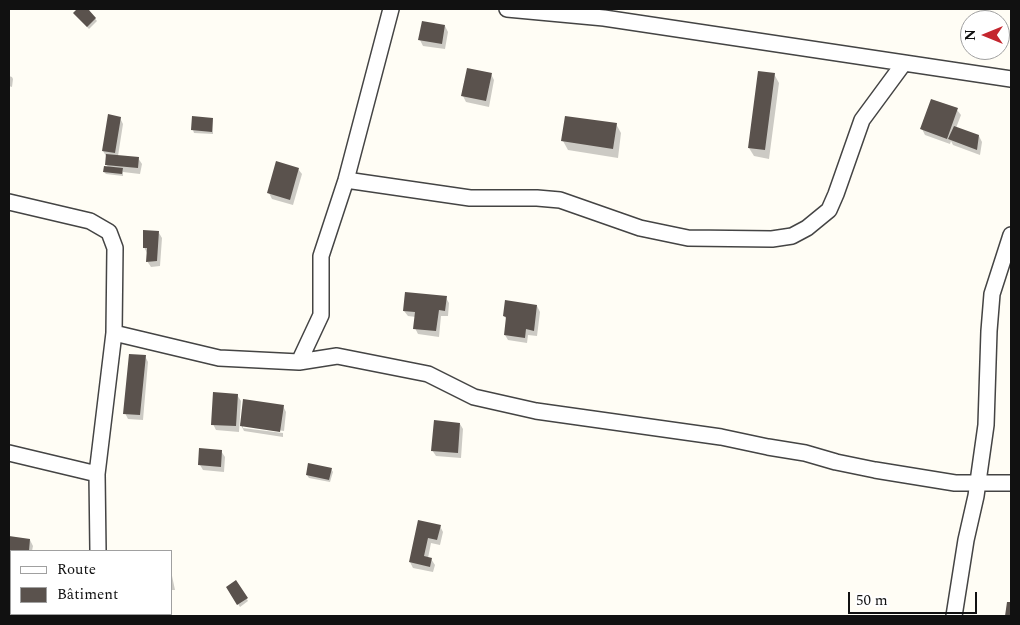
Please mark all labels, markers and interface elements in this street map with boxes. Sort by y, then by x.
north arrow [960,10,1010,60]
text: N [960,29,981,41]
legend [10,550,172,615]
text: Route [57,558,96,581]
scale bar [850,582,979,614]
text: Bâtiment [57,583,118,606]
text: 50 m [856,589,888,612]

